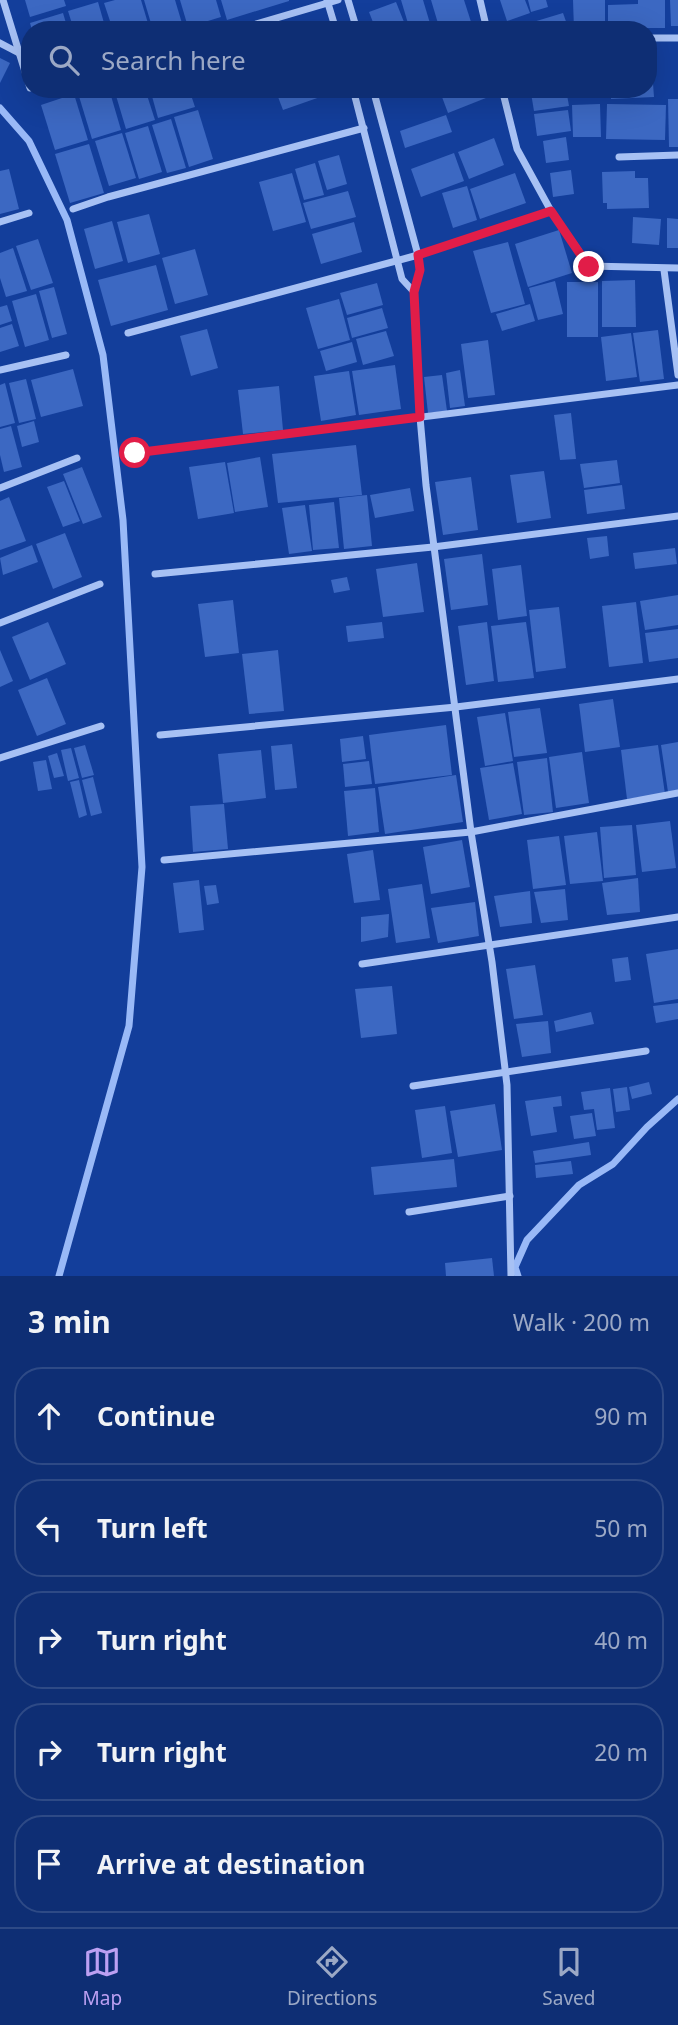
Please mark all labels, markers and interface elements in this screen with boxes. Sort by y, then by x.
search box [21,21,657,98]
icon: search [45,41,83,79]
text: Search here [101,42,246,78]
route end [573,251,604,282]
route start [119,437,150,468]
text: 3 min [28,1301,111,1342]
text: Walk · 200 m [513,1306,650,1338]
icon: ahead [30,1397,68,1435]
text: Continue [97,1398,215,1434]
text: 90 m [594,1400,648,1432]
icon: left [30,1509,68,1547]
text: Turn left [97,1510,208,1546]
text: 50 m [594,1512,648,1544]
icon: right [30,1621,68,1659]
text: Turn right [97,1622,227,1658]
text: 40 m [594,1624,648,1656]
icon: right [30,1733,68,1771]
text: Turn right [97,1734,227,1770]
text: 20 m [594,1736,648,1768]
icon: arrive [30,1845,68,1883]
text: Arrive at destination [97,1846,366,1882]
tab: Map [83,1943,122,2011]
tab: Directions [287,1943,377,2011]
tab: Saved [542,1943,595,2011]

